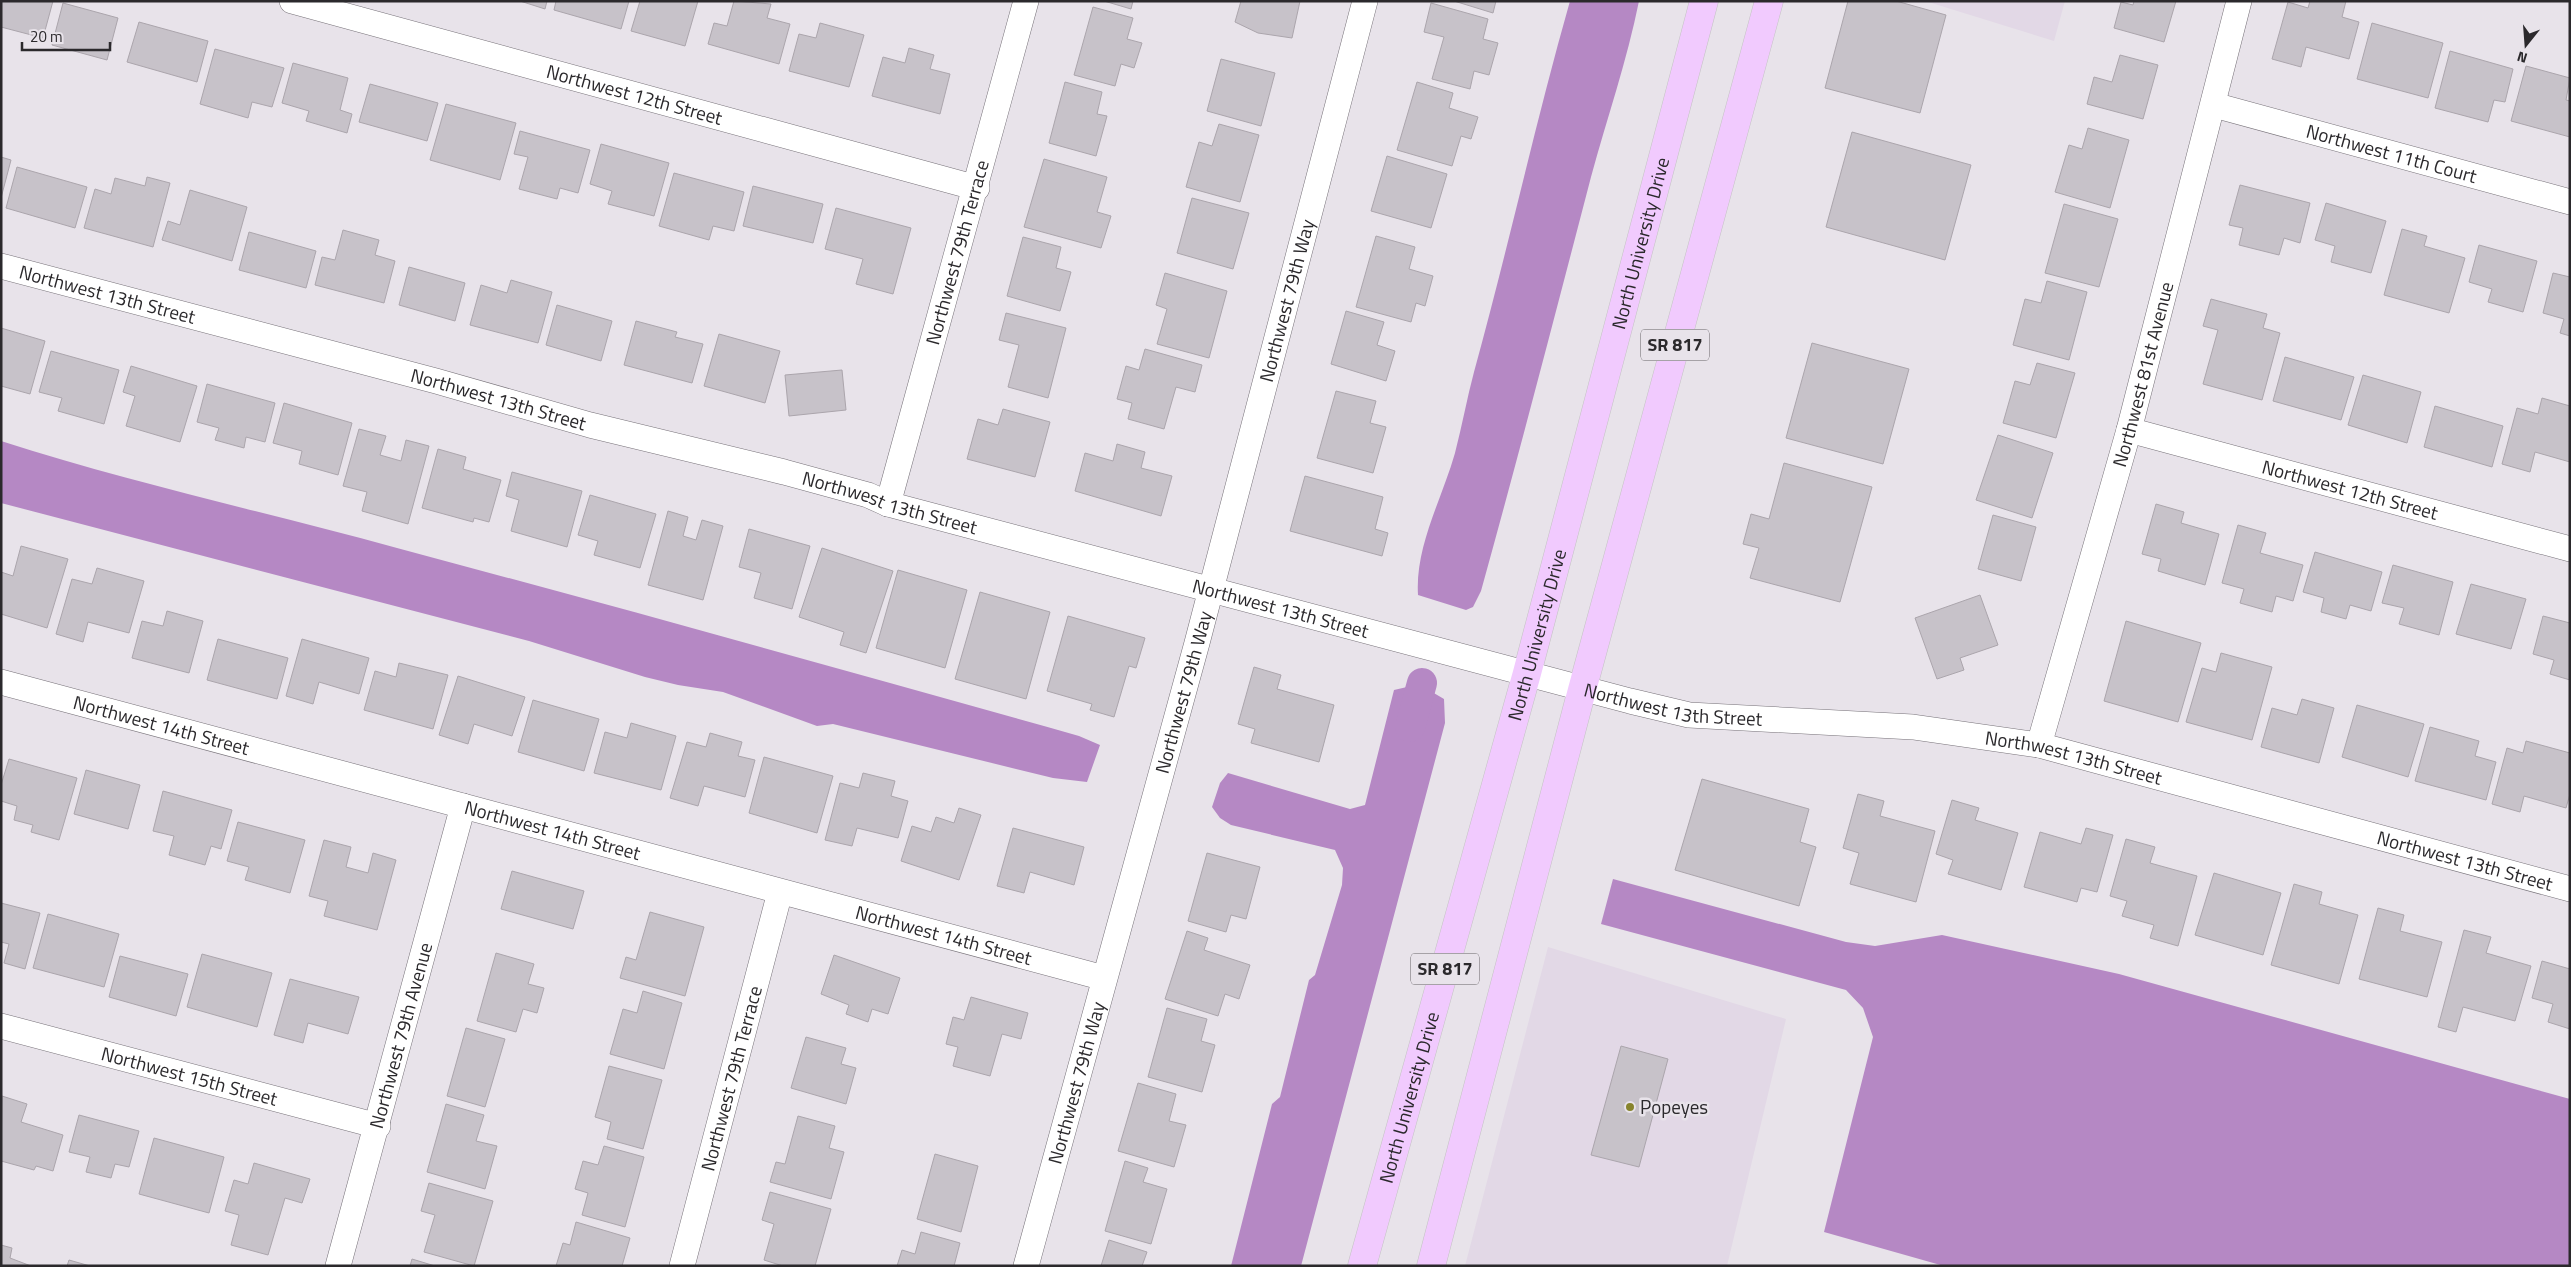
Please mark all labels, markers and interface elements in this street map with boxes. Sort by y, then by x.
scale bar [22,20,110,52]
north arrow [2501,20,2551,70]
text: 20 m [30,25,63,48]
text: N [2514,46,2530,69]
street label: Northwest 12th Street [543,56,726,132]
street label: Northwest 11th Court [2303,116,2481,190]
street label: North University Drive [1603,154,1676,332]
street label: Northwest 79th Terrace [917,156,996,348]
street label: Northwest 79th Way [1251,216,1321,385]
street label: Northwest 13th Street [16,256,199,331]
street label: Northwest 81st Avenue [2104,279,2180,470]
road number: SR 817 [1641,330,1709,360]
street label: Northwest 13th Street [408,360,590,437]
street label: Northwest 12th Street [2259,452,2442,527]
street label: Northwest 13th Street [799,463,981,541]
street label: North University Drive [1499,545,1573,724]
street label: Northwest 13th Street [1189,570,1372,645]
street label: Northwest 79th Way [1147,608,1219,777]
street label: Northwest 13th Street [1581,674,1764,733]
street label: Northwest 14th Street [70,687,253,762]
street label: Northwest 13th Street [1983,722,2166,792]
street label: Northwest 14th Street [461,792,644,867]
street label: Northwest 13th Street [2374,822,2557,898]
street label: Northwest 14th Street [852,897,1035,972]
street label: Northwest 79th Avenue [361,939,439,1132]
road number: SR 817 [1411,954,1479,984]
street label: Northwest 79th Terrace [693,982,769,1174]
street label: Northwest 79th Way [1040,998,1112,1167]
street label: North University Drive [1371,1008,1446,1186]
street label: Northwest 15th Street [98,1038,281,1113]
place label: Popeyes [1640,1092,1708,1121]
marker: Popeyes [1624,1101,1636,1113]

